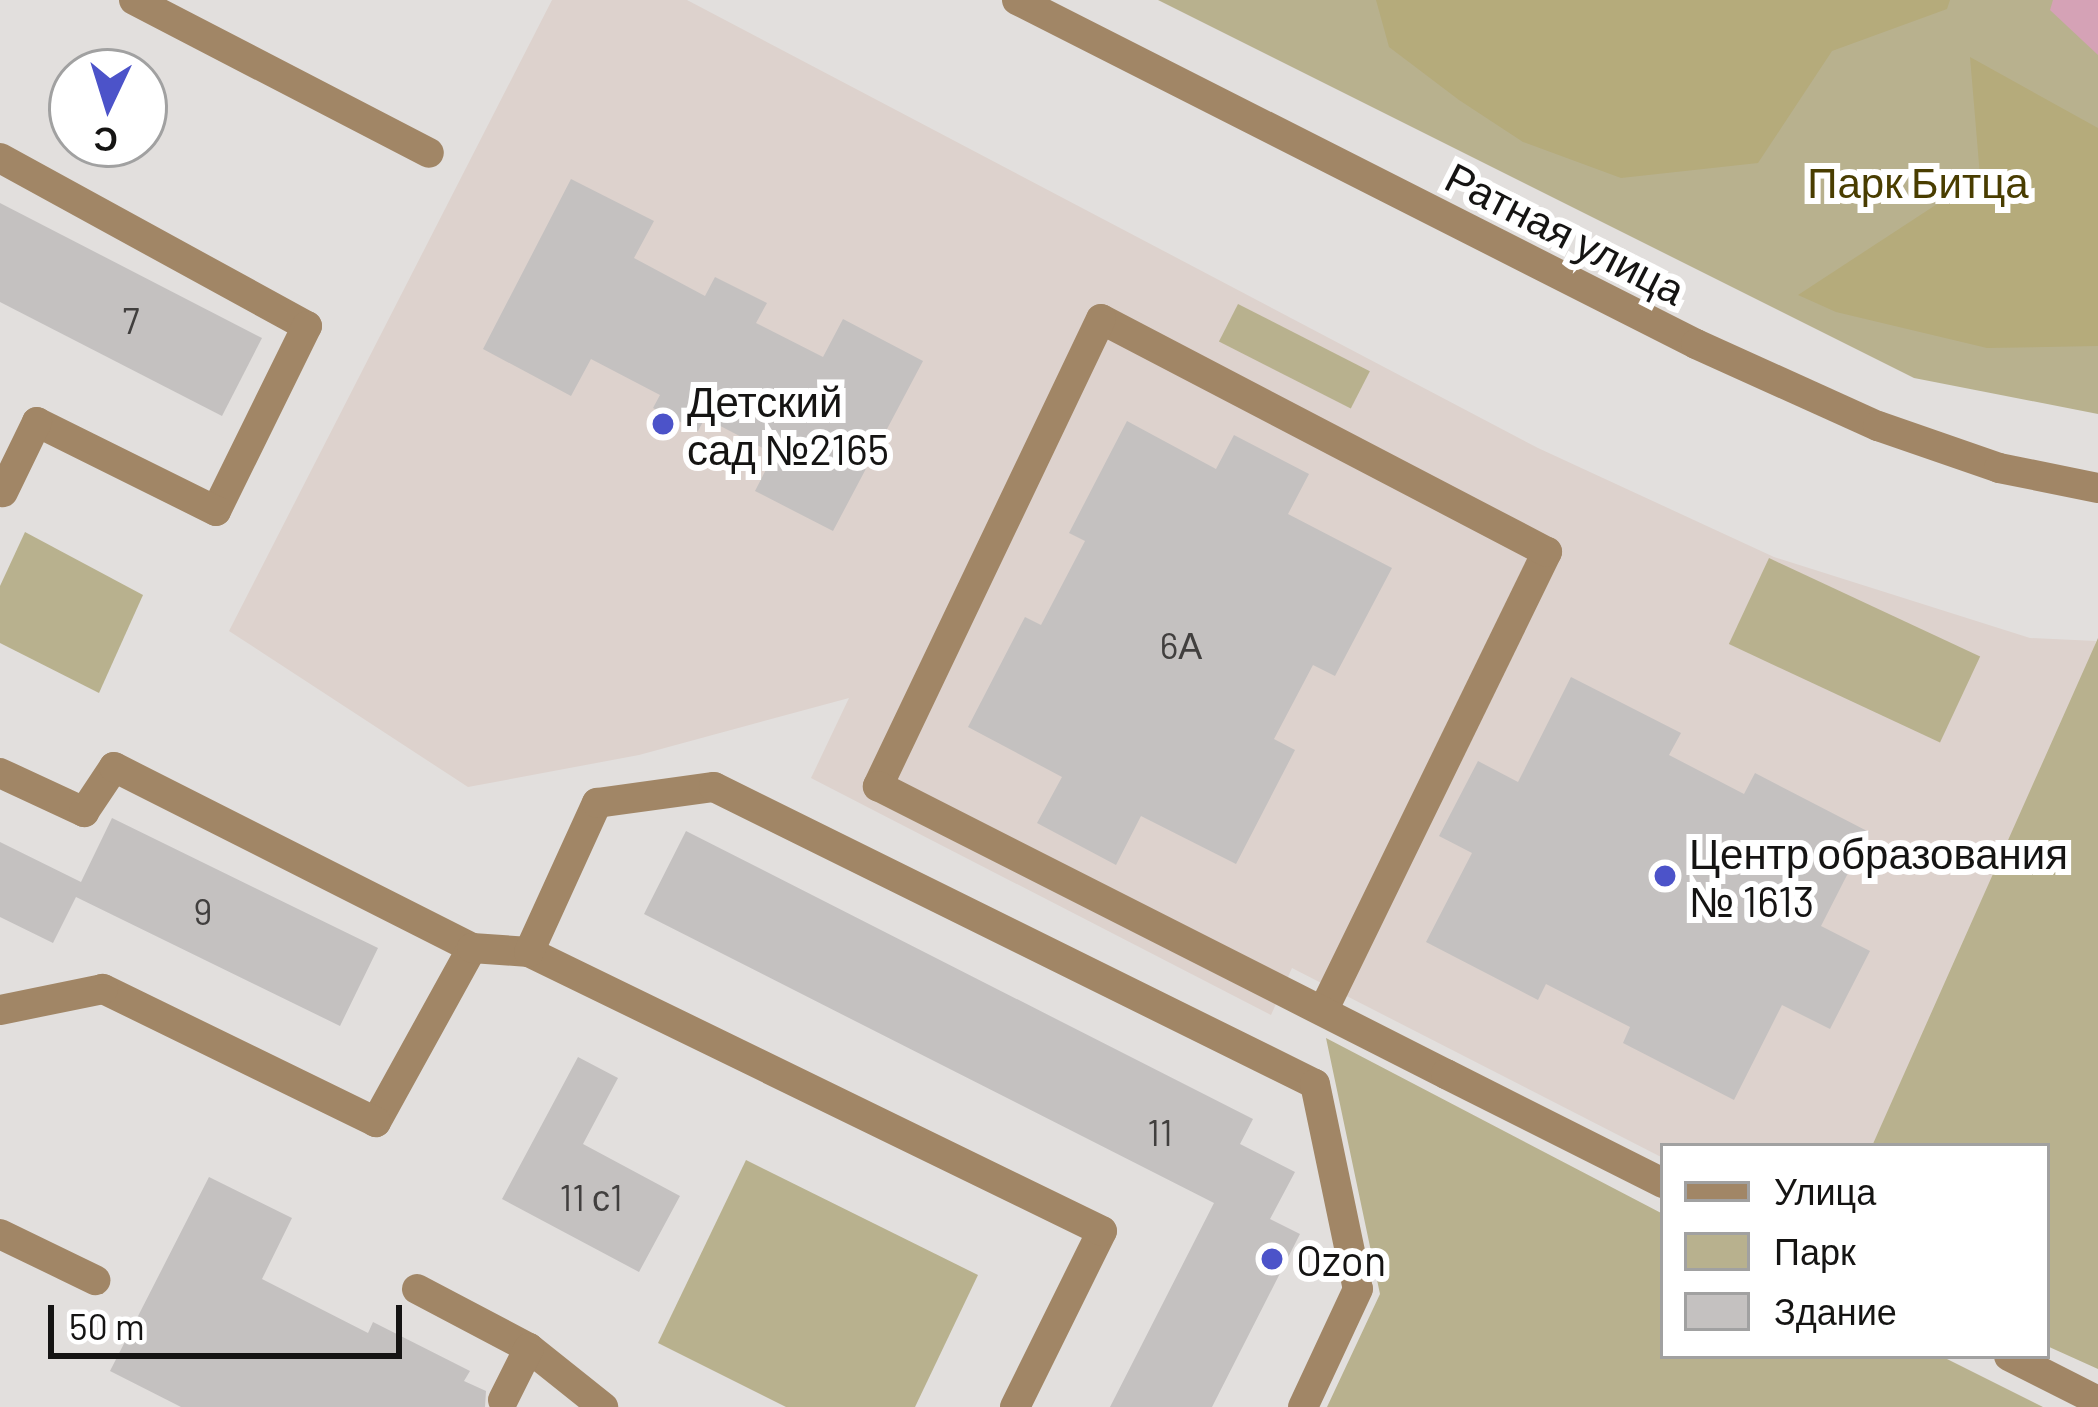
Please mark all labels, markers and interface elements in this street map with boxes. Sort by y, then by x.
north arrow [48,48,168,168]
text: С [92,120,119,162]
street label: Ратная улица [1438,150,1694,314]
park label: Парк Битца [1807,156,2029,206]
house number: 7 [122,298,140,342]
place label: Детский сад №2165 [687,375,889,474]
marker: Детский сад №2165 [650,411,676,437]
house number: 6А [1160,623,1202,667]
place label: Центр образования № 1613 [1689,827,2068,926]
marker: Центр образования № 1613 [1652,863,1678,889]
house number: 9 [194,889,212,933]
house number: 11 [1147,1110,1173,1154]
legend [1660,1143,2050,1359]
text: Улица [1774,1169,1876,1212]
house number: 11 с1 [559,1175,623,1219]
text: Парк [1774,1229,1856,1272]
place label: Ozon [1296,1234,1386,1284]
marker: Ozon [1259,1246,1285,1272]
scale bar [54,1281,408,1355]
text: Здание [1774,1289,1897,1332]
text: 50 m [69,1304,145,1347]

